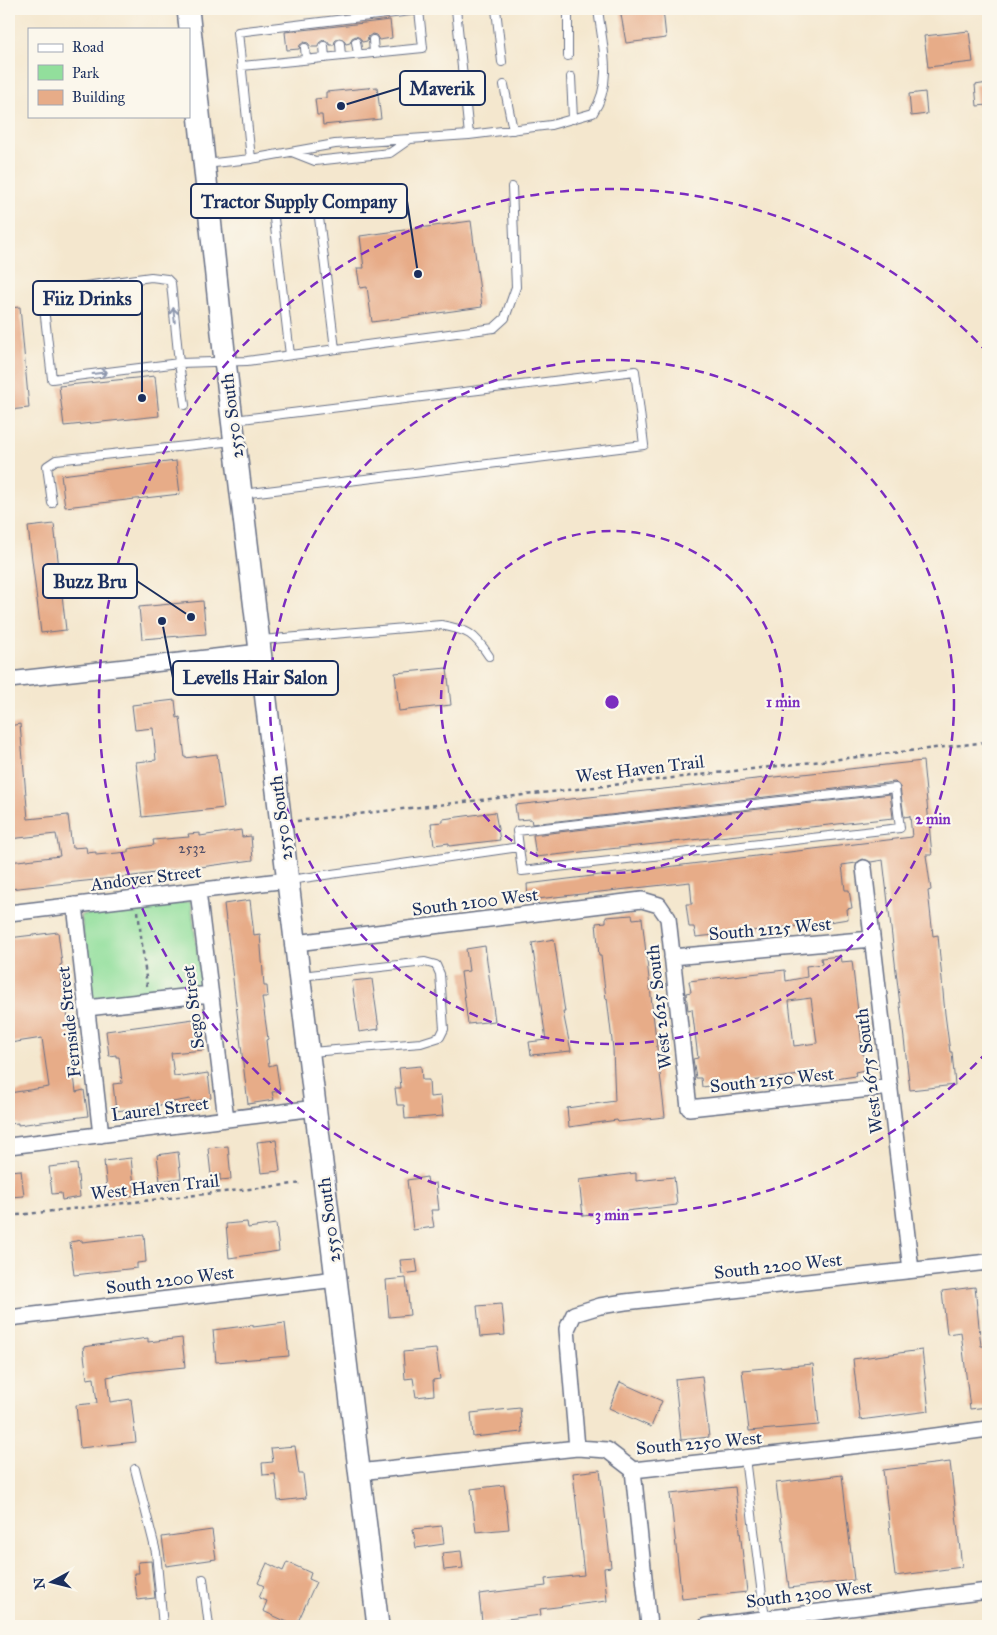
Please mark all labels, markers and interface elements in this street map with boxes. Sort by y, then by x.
legend [28,28,190,118]
text: Road [72,38,104,56]
text: Park [72,64,99,82]
callout: Maverik [400,71,485,105]
text: Maverik [409,77,476,100]
text: Building [72,88,126,106]
callout: Tractor Supply Company [191,184,407,218]
text: Tractor Supply Company [200,190,398,214]
callout: Fiiz Drinks [33,281,142,315]
text: Fiiz Drinks [42,287,132,310]
one-way arrow [169,307,179,323]
one-way arrow [92,368,108,378]
street label: 2550 South [216,372,248,460]
callout: Buzz Bru [43,564,137,598]
text: Buzz Bru [53,570,128,593]
callout: Levells Hair Salon [173,661,338,695]
text: Levells Hair Salon [183,666,328,689]
centre of rings [603,693,621,711]
text: 1 min [766,693,801,711]
street label: West Haven Trail [575,750,706,788]
street label: 2550 South [265,774,297,862]
text: 2 min [915,810,952,828]
house number: 2532 [178,839,206,857]
street label: Andover Street [88,860,203,896]
street label: South 2100 West [411,883,540,921]
street label: South 2125 West [708,913,833,945]
street label: West 2625 South [642,944,676,1070]
street label: Sego Street [177,963,210,1050]
street label: Fernside Street [52,965,86,1079]
street label: West 2675 South [850,1007,888,1135]
street label: South 2150 West [709,1062,836,1097]
street label: Laurel Street [110,1092,211,1126]
street label: West Haven Trail [90,1169,221,1205]
street label: 2550 South [313,1176,345,1264]
text: 3 min [595,1206,630,1225]
street label: South 2200 West [713,1248,844,1284]
street label: South 2200 West [105,1261,236,1299]
street label: South 2250 West [635,1426,764,1459]
north arrow [28,1558,78,1608]
street label: South 2300 West [745,1575,874,1613]
text: N [30,1576,49,1590]

